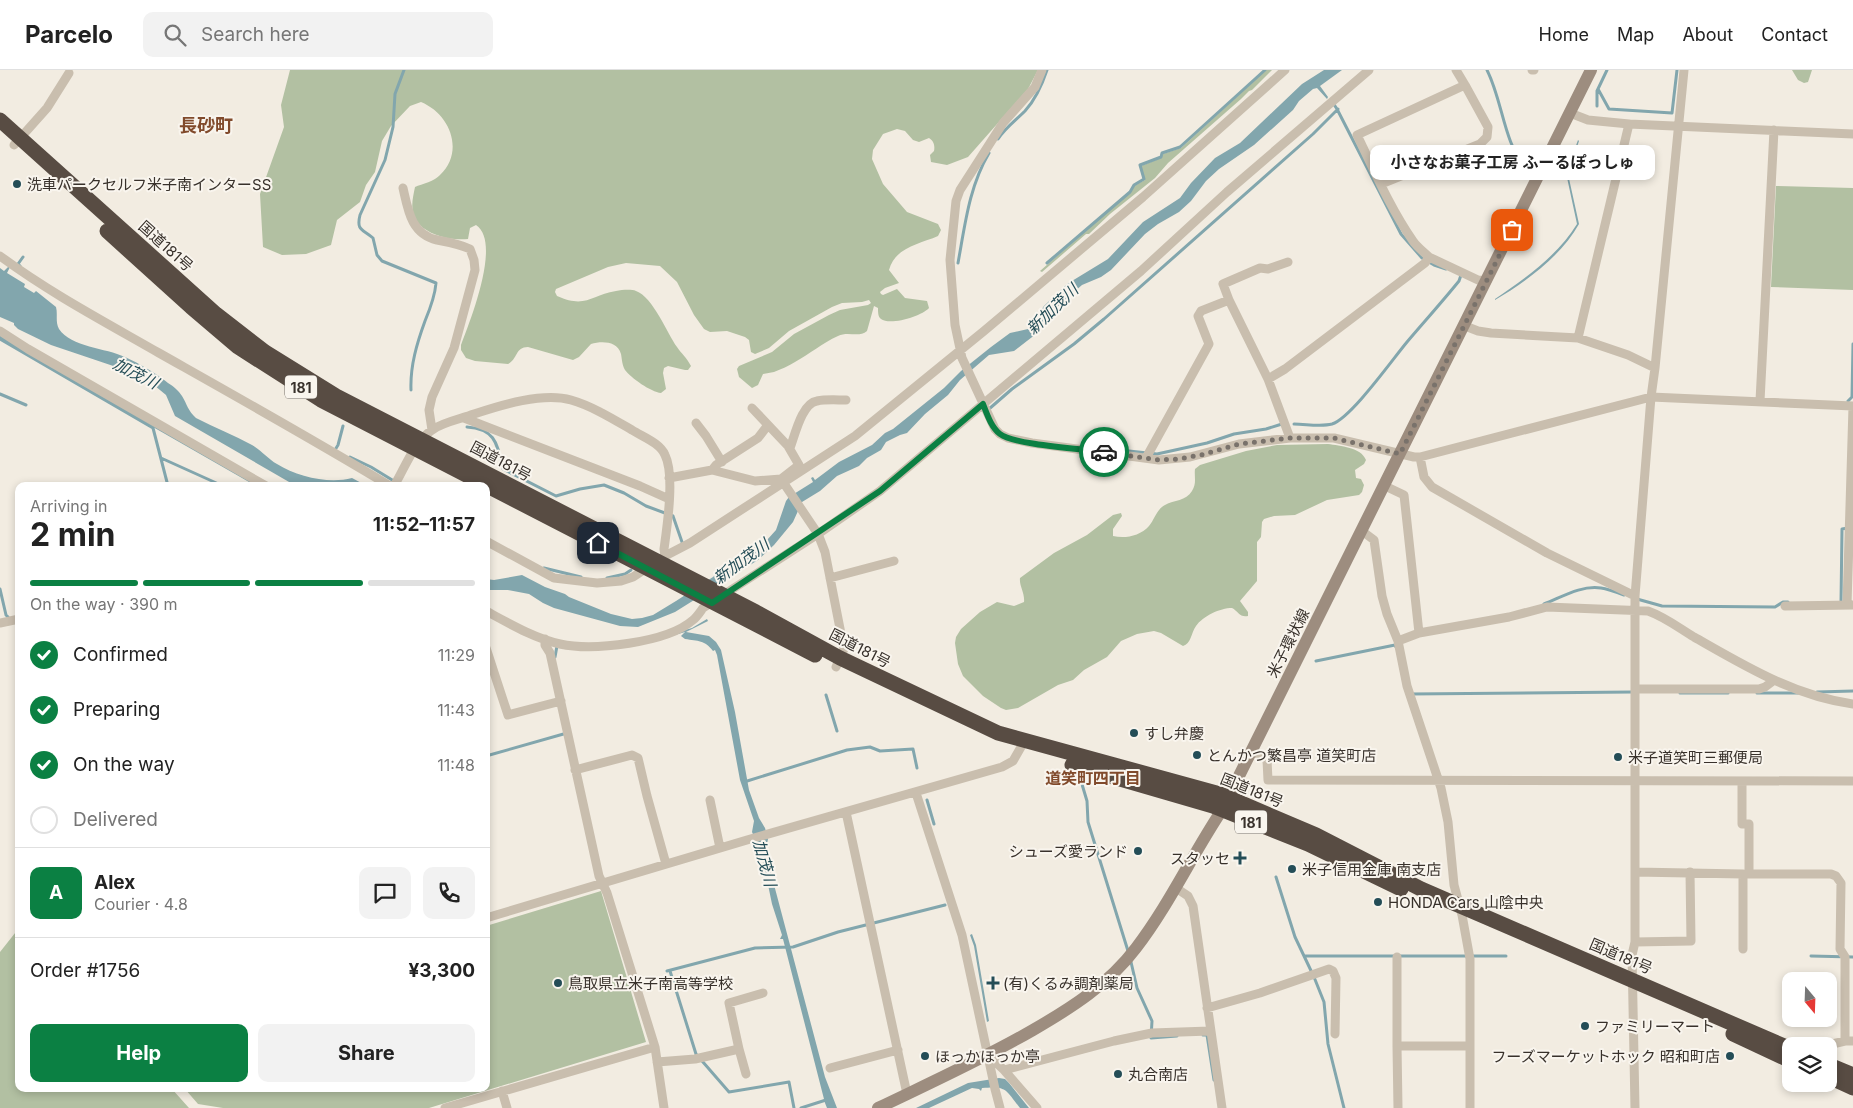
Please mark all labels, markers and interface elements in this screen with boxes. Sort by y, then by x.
search box [143,12,493,57]
text: Parcelo [25,20,113,49]
icon: search [161,21,189,49]
text: Search here [201,23,310,46]
text: Home [1539,24,1589,45]
text: Map [1617,24,1654,45]
text: About [1682,24,1733,45]
text: Contact [1761,24,1828,45]
district label: 長砂町 [179,115,233,136]
callout: 小さなお菓子工房 ふーるぽっしゅ [1370,145,1654,180]
text: 小さなお菓子工房 ふーるぽっしゅ [1391,152,1634,172]
place label: 洗車パークセルフ米子南インターSS [27,175,271,194]
marker: 洗車パークセルフ米子南インターSS [11,178,23,190]
pin [1491,209,1533,251]
icon: bag [1498,216,1526,244]
street label: 国道181号 [135,217,197,275]
water label: 新加茂川 [1022,278,1083,338]
water label: 加茂川 [110,353,164,394]
road number: 181 [285,376,317,398]
courier [1079,427,1129,477]
street label: 国道181号 [467,437,535,485]
icon: car [1090,438,1118,466]
text: Arriving in [30,496,107,516]
text: 11:52–11:57 [373,513,475,536]
text: 2 min [30,515,116,554]
pin [577,522,619,564]
icon: home [584,529,612,557]
water label: 新加茂川 [709,533,774,588]
text: On the way · 390 m [30,594,178,614]
street label: 米子環状線 [1263,605,1313,681]
street label: 国道181号 [826,624,894,672]
icon: check [30,641,58,669]
text: Confirmed [73,643,168,666]
text: 11:29 [438,645,475,665]
icon: check [30,696,58,724]
text: Preparing [73,698,160,721]
text: 11:43 [437,700,475,720]
place label: すし弁慶 [1144,724,1204,743]
marker: すし弁慶 [1128,727,1140,739]
place label: とんかつ繁昌亭 道笑町店 [1207,746,1376,765]
place label: 米子道笑町三郵便局 [1628,748,1763,767]
marker: とんかつ繁昌亭 道笑町店 [1191,749,1203,761]
icon: check [30,751,58,779]
marker: 米子道笑町三郵便局 [1612,751,1624,763]
text: On the way [73,753,175,776]
text: 11:48 [437,755,475,775]
district label: 道笑町四丁目 [1045,768,1141,788]
street label: 国道181号 [1218,769,1286,811]
text: Delivered [73,808,158,831]
road number: 181 [1235,810,1267,834]
water label: 加茂川 [749,837,781,891]
place label: シューズ愛ランド [1009,842,1128,861]
marker: シューズ愛ランド [1132,845,1144,857]
place label: スタッセ [1170,849,1230,868]
marker: スタッセ [1234,852,1246,864]
place label: 米子信用金庫 南支店 [1302,860,1441,879]
marker: 米子信用金庫 南支店 [1286,863,1298,875]
button: chat [359,867,411,919]
button: phone [423,867,475,919]
text: Alex [94,871,135,894]
text: A [49,881,63,904]
place label: HONDA Cars 山陰中央 [1388,893,1544,912]
text: Courier · 4.8 [94,894,188,914]
marker: HONDA Cars 山陰中央 [1372,896,1384,908]
street label: 国道181号 [1587,934,1655,978]
text: Order #1756 [30,959,140,982]
text: ¥3,300 [409,959,475,982]
north arrow [1782,972,1838,1028]
map controls [1782,972,1837,1092]
place label: 鳥取県立米子南高等学校 [568,974,733,993]
place label: (有)くるみ調剤薬局 [1003,974,1134,993]
marker: 鳥取県立米子南高等学校 [552,977,564,989]
marker: (有)くるみ調剤薬局 [987,977,999,989]
place label: ファミリーマート [1595,1017,1715,1036]
marker: ファミリーマート [1579,1020,1591,1032]
button: Help [30,1024,248,1082]
button: Share [258,1024,475,1082]
button: layers [1782,1037,1837,1092]
place label: ほっかほっか亭 [935,1047,1040,1066]
place label: フーズマーケットホック 昭和町店 [1492,1047,1720,1066]
marker: ほっかほっか亭 [919,1050,931,1062]
marker: フーズマーケットホック 昭和町店 [1724,1050,1736,1062]
place label: 丸合南店 [1128,1065,1188,1084]
marker: 丸合南店 [1112,1068,1124,1080]

